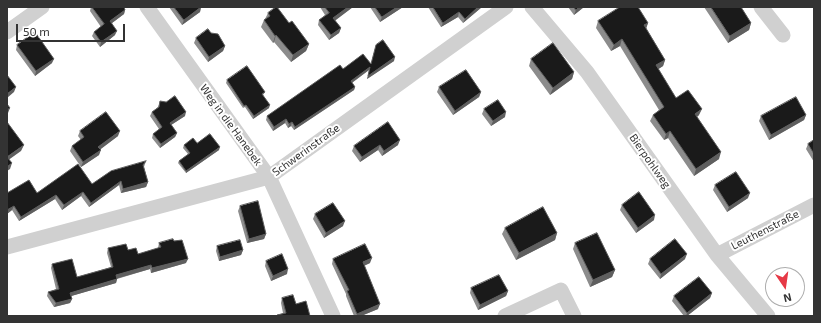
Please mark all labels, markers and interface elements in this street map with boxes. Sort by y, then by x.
scale bar [18,16,127,42]
text: 50 m [23,24,50,38]
street label: Weg in die Hanebek [197,82,265,168]
street label: Schwerinstraße [270,121,342,179]
street label: Bierpohlweg [627,131,673,191]
street label: Leuthenstraße [729,207,801,253]
north arrow [765,267,805,307]
text: N [782,291,793,305]

